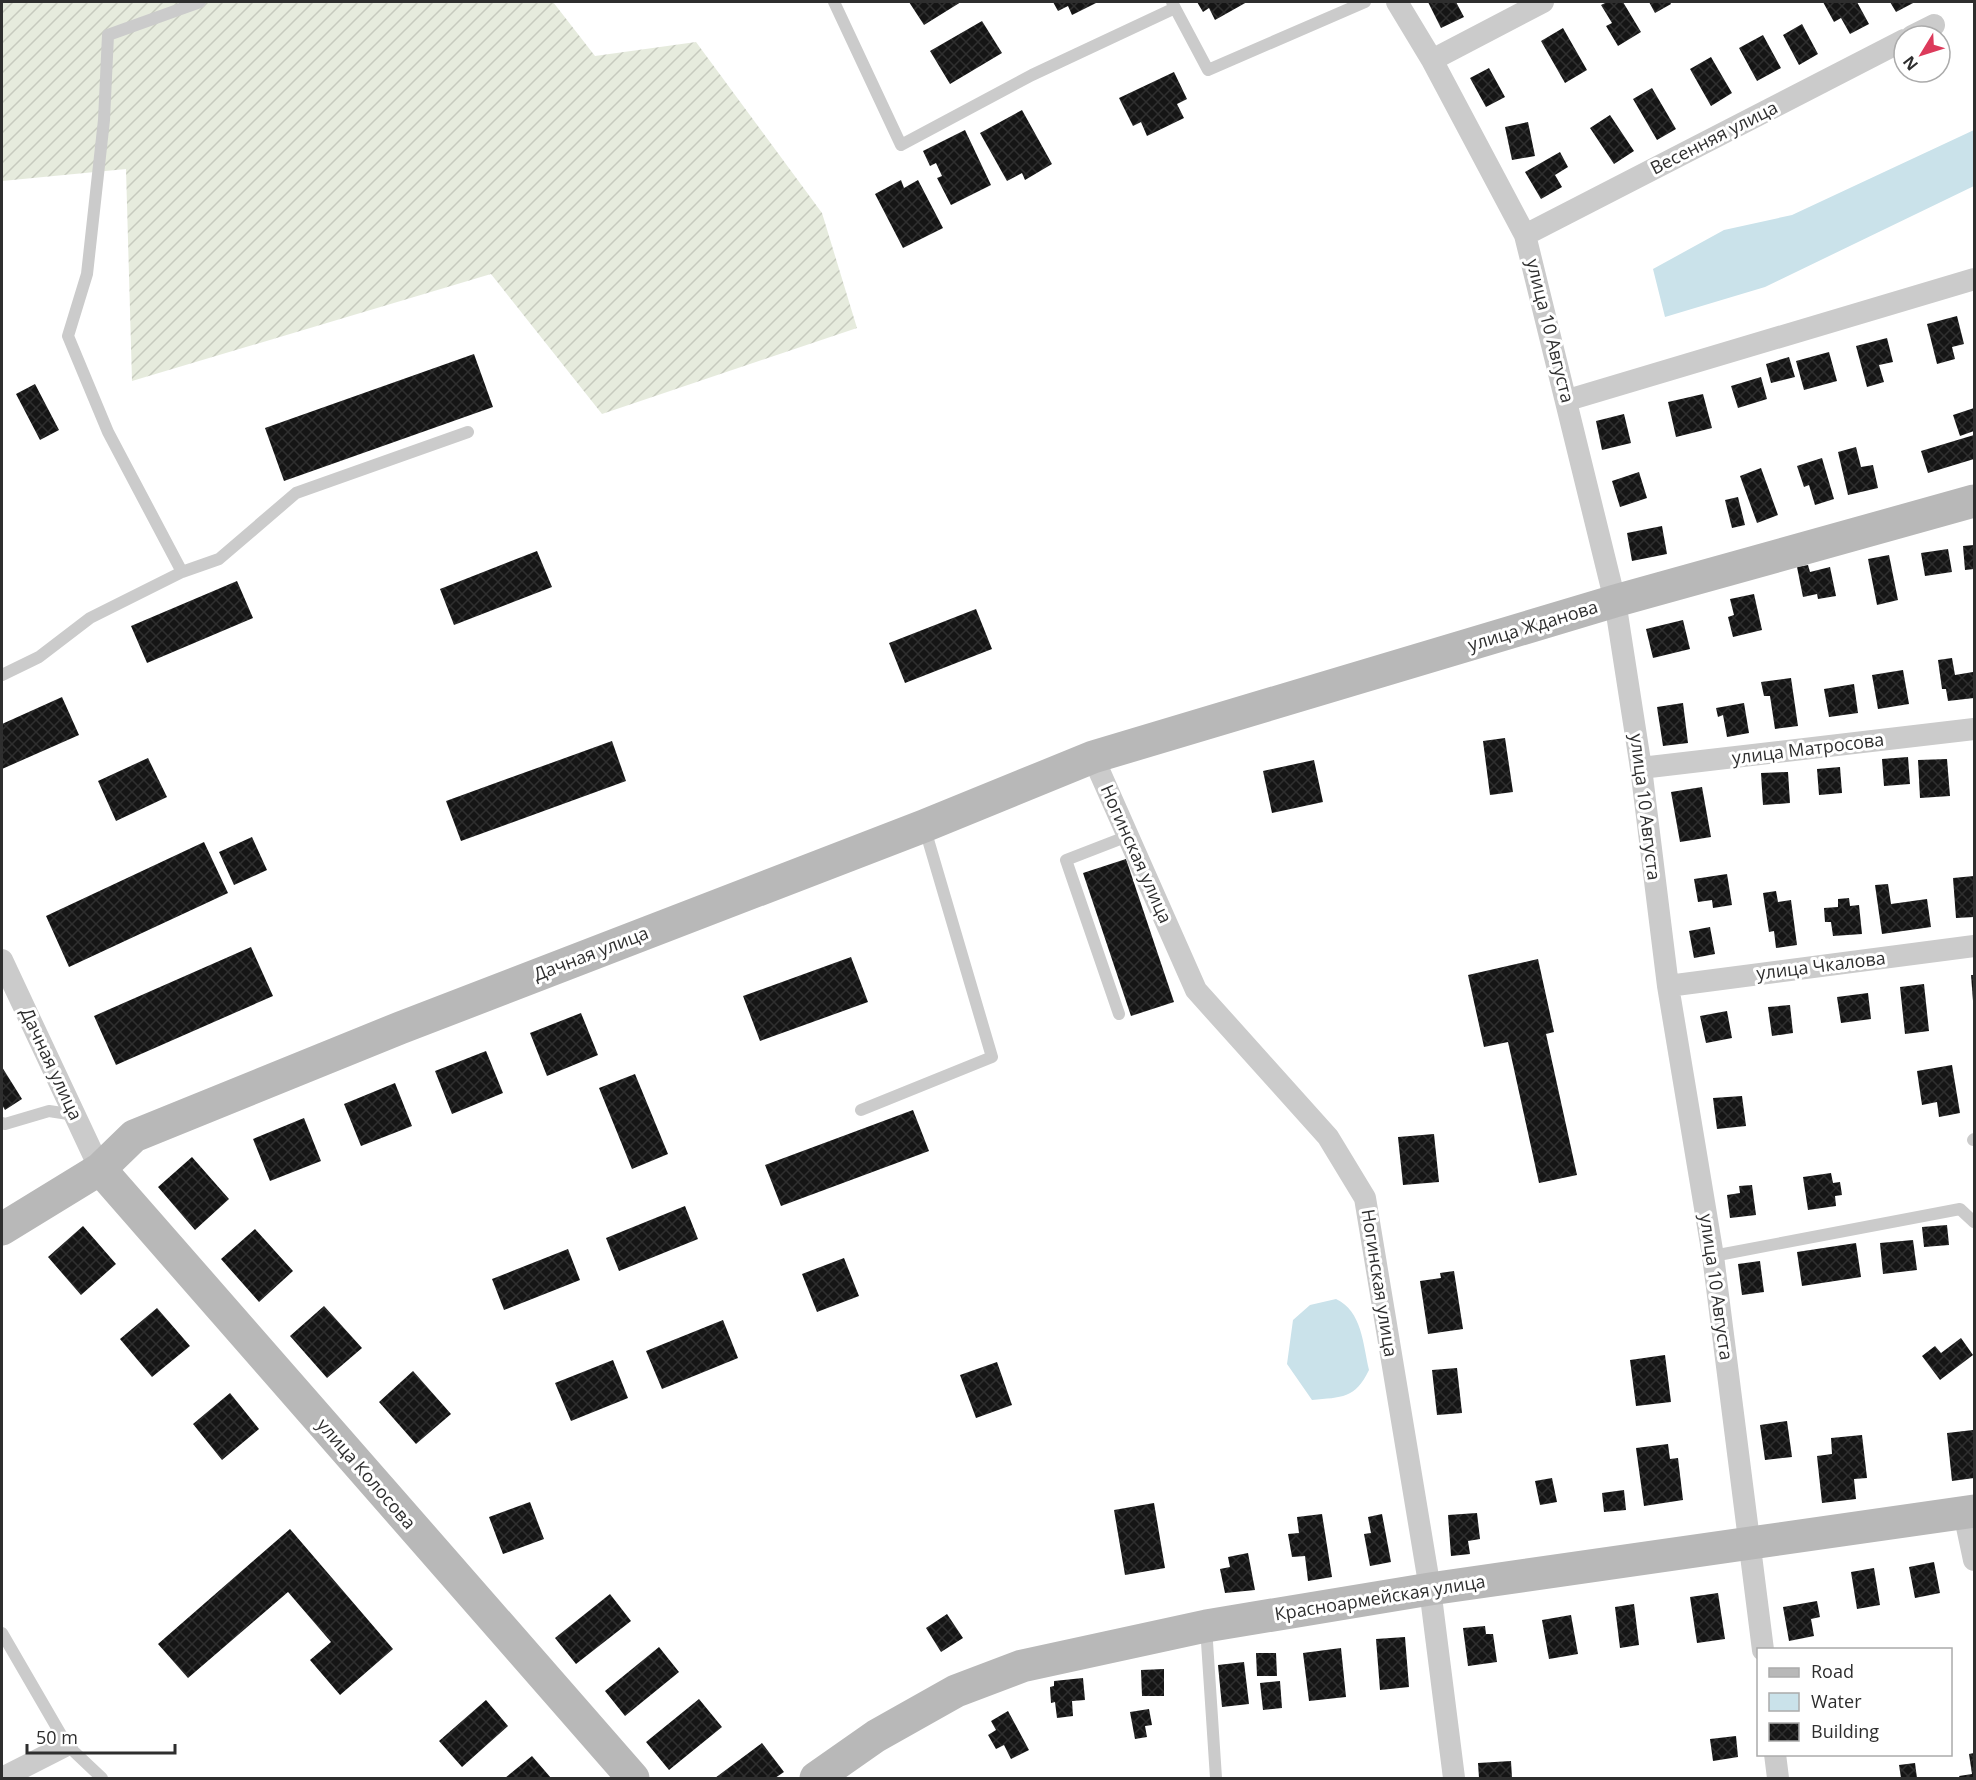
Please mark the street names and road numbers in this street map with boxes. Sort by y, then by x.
street label: Весенняя улица [1646,95,1781,180]
street label: улица 10 Августа [1521,256,1580,405]
street label: улица Жданова [1465,594,1601,656]
street label: улица Матросова [1730,727,1885,769]
street label: улица 10 Августа [1625,732,1667,882]
street label: Ногинская улица [1096,781,1178,927]
street label: Дачная улица [530,920,652,986]
street label: улица Чкалова [1755,945,1887,985]
street label: Дачная улица [15,1004,88,1124]
street label: Ногинская улица [1356,1207,1404,1358]
street label: улица 10 Августа [1695,1212,1739,1362]
street label: улица Колосова [312,1413,422,1534]
street label: Красноармейская улица [1273,1568,1487,1626]

